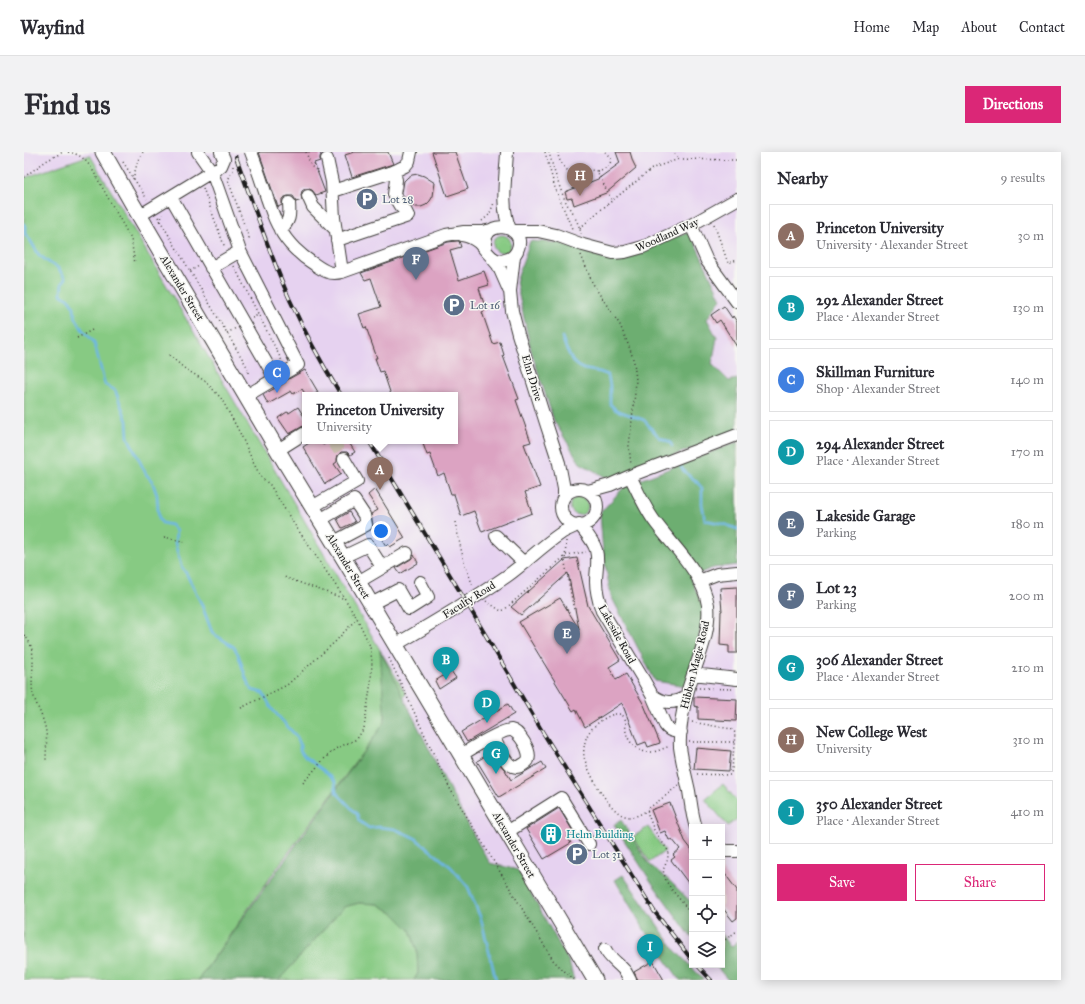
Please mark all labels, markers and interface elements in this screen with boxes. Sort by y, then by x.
text: Wayfind [20,16,85,39]
text: Home [853,19,890,36]
text: Map [912,19,939,36]
text: About [961,19,997,36]
text: Contact [1019,19,1065,36]
button: Directions [965,86,1061,123]
text: Find us [24,87,110,122]
pin: H [567,163,593,196]
text: Nearby [777,168,828,189]
text: 9 results [1001,170,1045,186]
parking icon: Lot 28 [354,186,380,212]
place label: Lot 28 [382,193,413,206]
street label: Woodland Way [633,215,701,255]
text: Princeton University [816,219,944,237]
text: A [787,228,795,244]
text: 30 m [1018,228,1044,244]
text: University · Alexander Street [816,237,968,253]
pin: F [403,247,429,280]
street label: Alexander Street [157,252,207,323]
text: 292 Alexander Street [816,291,943,309]
parking icon: Lot 16 [441,292,467,318]
place label: Lot 16 [470,299,500,312]
text: B [787,300,795,316]
text: 130 m [1012,300,1044,316]
text: Place · Alexander Street [816,309,940,325]
street label: Elm Drive [519,353,545,403]
pin: C [264,360,290,393]
text: Skillman Furniture [816,363,935,381]
text: C [787,372,795,388]
text: 140 m [1010,372,1044,388]
text: Shop · Alexander Street [816,381,940,397]
popup [302,392,458,444]
text: Princeton University [316,401,444,419]
text: University [316,419,372,435]
text: 294 Alexander Street [816,435,944,453]
text: D [786,444,796,460]
text: 170 m [1011,444,1044,460]
text: Place · Alexander Street [816,453,940,469]
pin: A [367,457,393,490]
text: Lakeside Garage [816,507,916,525]
text: E [786,516,796,532]
text: 180 m [1011,516,1044,532]
your location [371,521,391,541]
text: Parking [816,525,856,541]
street label: Alexander Street [323,530,373,601]
street label: Faculty Road [440,578,498,621]
text: Lot 23 [816,579,857,597]
text: F [787,588,795,604]
text: 200 m [1009,588,1044,604]
text: Parking [816,597,856,613]
street label: Lakeside Road [595,602,639,666]
street label: Hibben Magie Road [678,619,712,711]
pin: E [554,621,580,654]
pin: B [433,647,459,680]
text: 306 Alexander Street [816,651,943,669]
text: G [786,660,796,676]
text: 210 m [1011,660,1044,676]
text: Place · Alexander Street [816,669,940,685]
pin: D [474,690,500,723]
text: New College West [816,723,927,741]
text: H [785,732,797,748]
text: 310 m [1012,732,1044,748]
pin: G [483,741,509,774]
text: University [816,741,872,757]
text: 350 Alexander Street [816,795,942,813]
text: I [788,804,794,820]
text: 410 m [1010,804,1044,820]
street label: Alexander Street [489,809,538,881]
text: Place · Alexander Street [816,813,940,829]
building icon: Helm Building [538,821,564,847]
map controls [689,824,725,968]
button: + [689,824,725,860]
place label: Helm Building [566,828,634,841]
parking icon: Lot 31 [564,841,590,867]
place label: Lot 31 [592,848,621,861]
button: − [689,860,725,896]
button: Save [777,864,907,901]
button: Share [915,864,1045,901]
button: locate [689,896,725,932]
button: layers [689,932,725,968]
pin: I [637,934,663,967]

